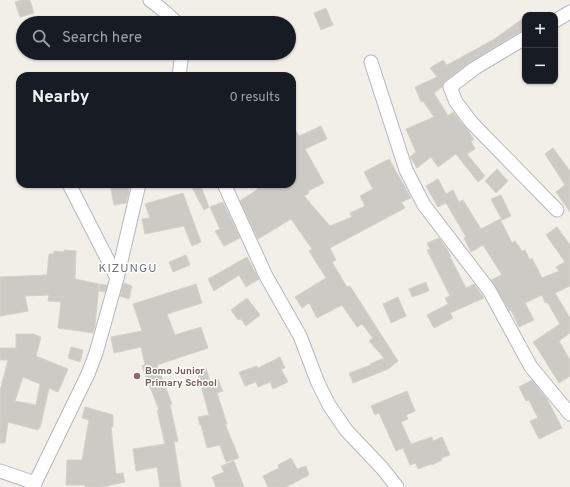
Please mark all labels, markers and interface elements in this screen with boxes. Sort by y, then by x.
map controls [522,12,558,84]
button: + [522,12,558,48]
search box [16,16,296,60]
icon: search [30,27,52,49]
text: Search here [62,29,142,48]
button: − [522,48,558,84]
text: Nearby [32,87,89,109]
text: 0 results [229,90,280,106]
district label: KIZUNGU [98,261,158,277]
place label: Bomo Junior Primary School [145,365,217,390]
marker: Bomo Junior Primary School [132,371,142,381]

